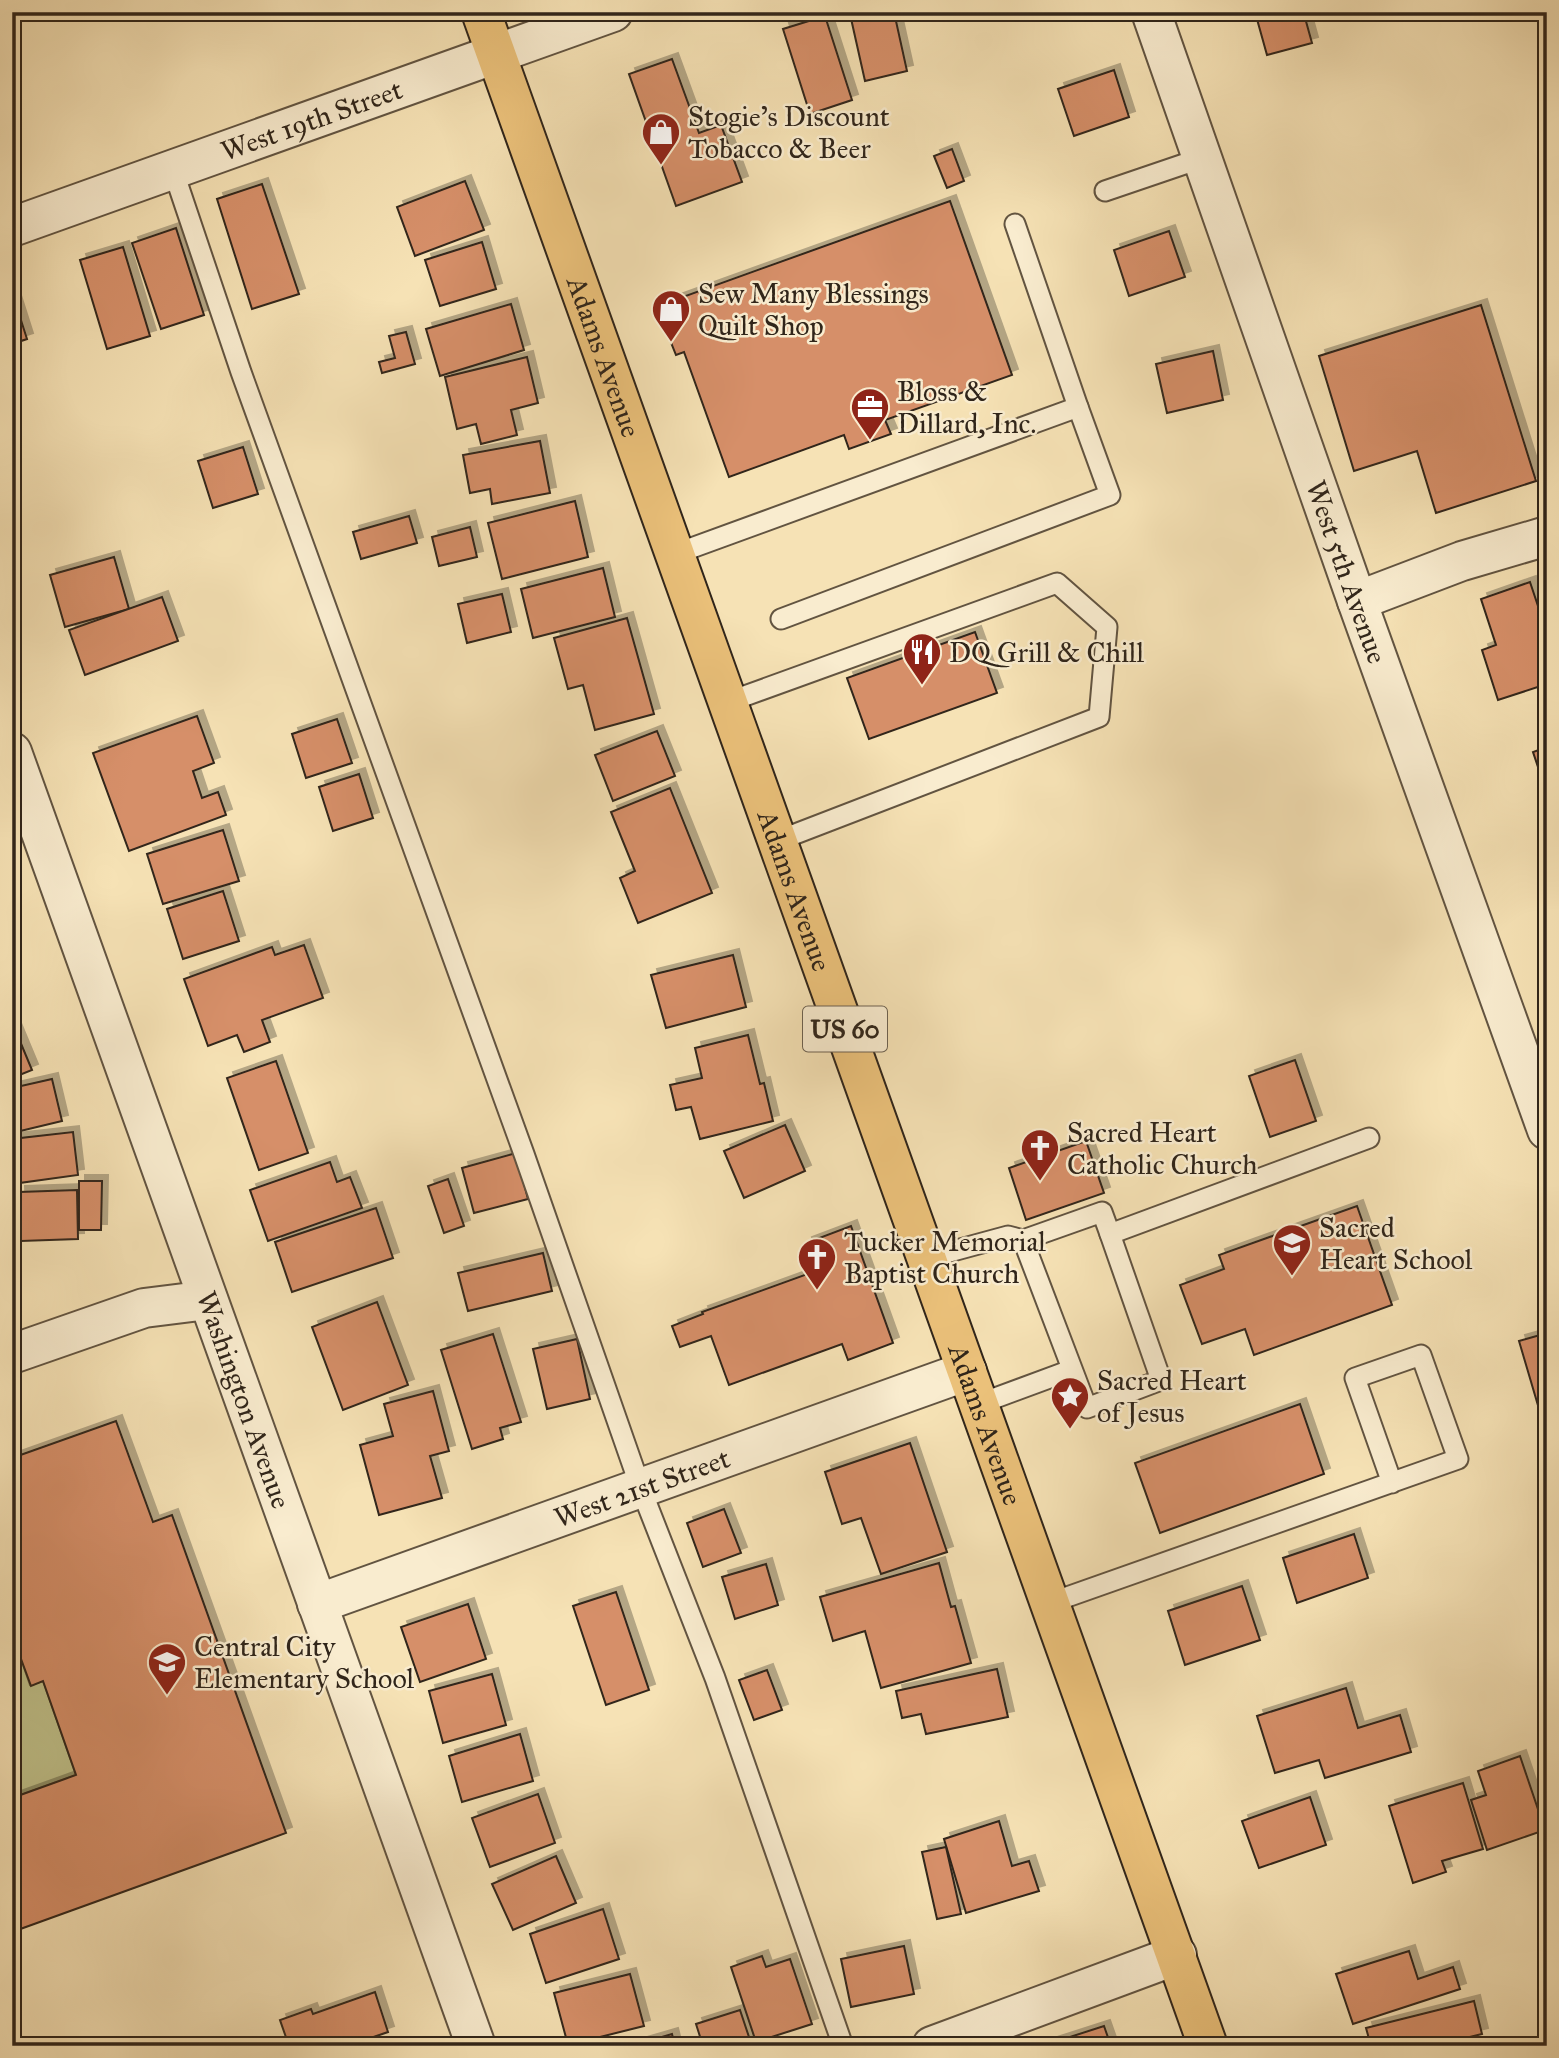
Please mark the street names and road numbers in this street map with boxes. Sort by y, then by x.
street label: West 19th Street [216,72,407,169]
street label: Adams Avenue [559,271,649,442]
street label: West 5th Avenue [1298,476,1395,668]
street label: Adams Avenue [749,805,839,976]
road number: US 60 [803,1006,887,1052]
street label: Washington Avenue [189,1286,299,1513]
street label: Adams Avenue [940,1338,1030,1510]
street label: West 21st Street [549,1441,734,1536]

